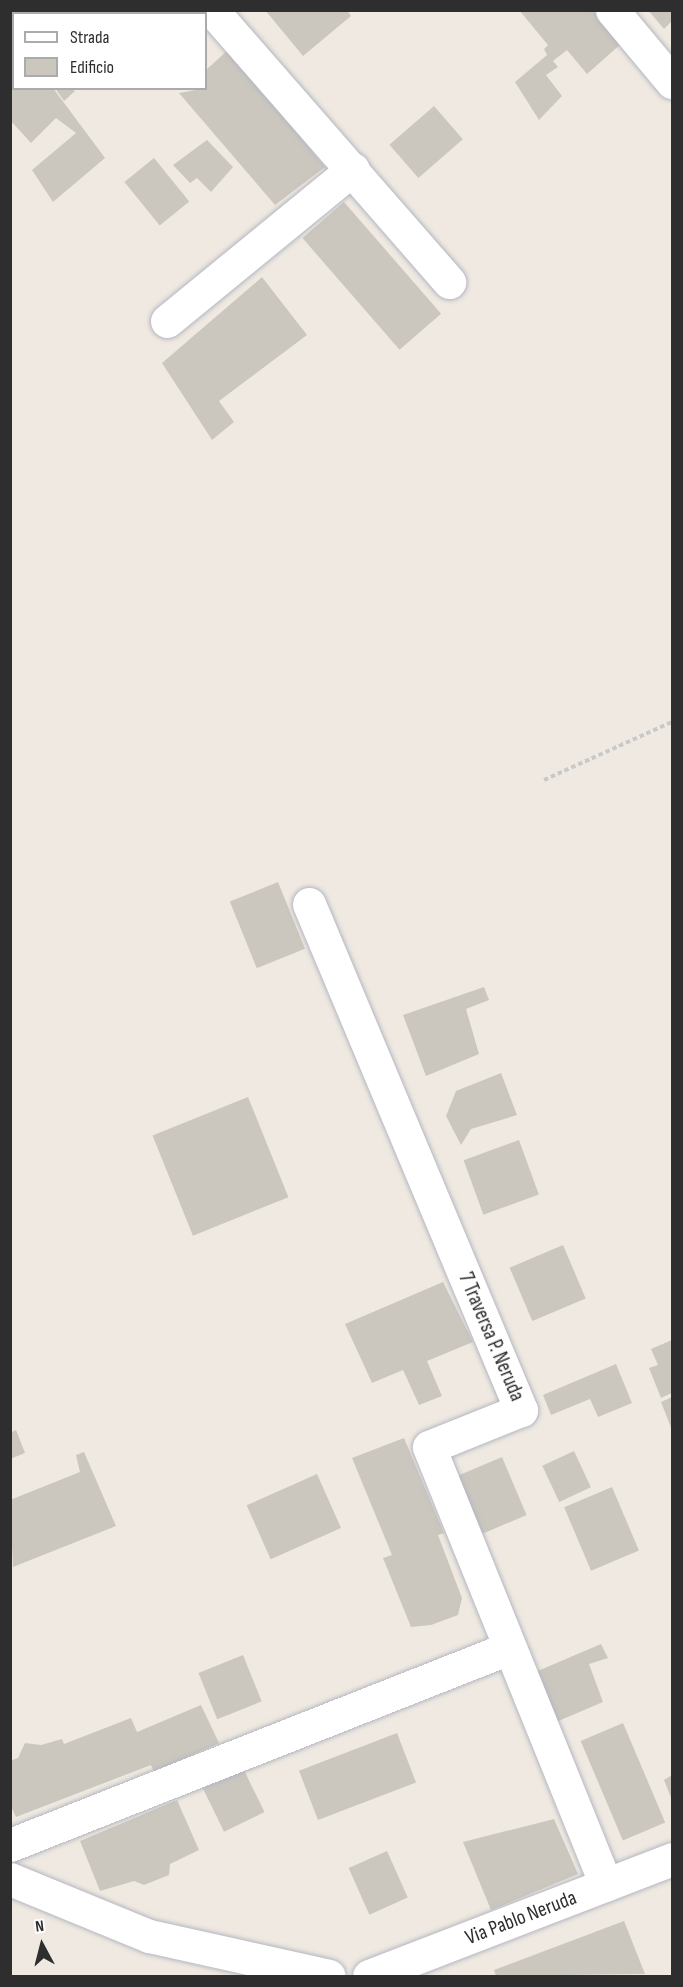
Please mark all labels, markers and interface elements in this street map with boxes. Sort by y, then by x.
legend [12,12,207,90]
text: Strada [70,27,109,48]
text: Edificio [70,57,114,78]
street label: 7 Traversa P. Neruda [453,1269,529,1405]
street label: Via Pablo Neruda [462,1885,580,1951]
north arrow [12,1915,72,1975]
text: N [34,1917,45,1937]

